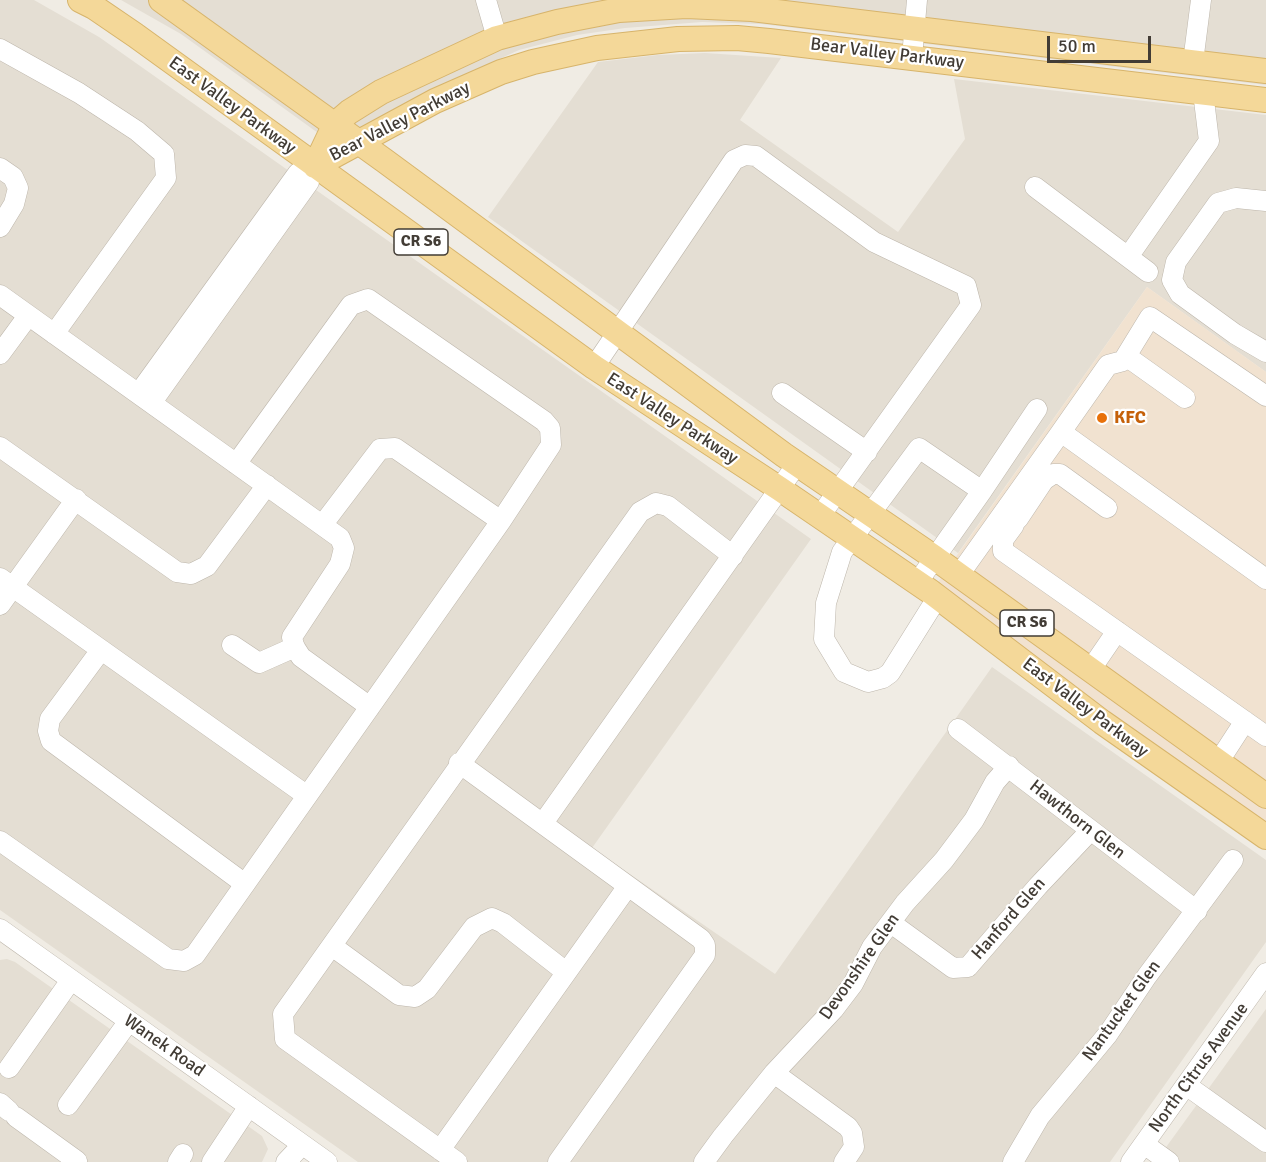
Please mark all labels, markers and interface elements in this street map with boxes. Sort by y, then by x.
scale bar [1050,24,1154,62]
street label: Bear Valley Parkway [809,34,965,74]
text: 50 m [1058,35,1096,57]
street label: East Valley Parkway [164,53,300,159]
street label: Bear Valley Parkway [326,77,474,167]
road number: CR S6 [394,229,448,255]
street label: East Valley Parkway [602,369,742,469]
place label: KFC [1114,407,1146,429]
marker: KFC [1095,411,1109,425]
road number: CR S6 [1000,610,1054,636]
street label: East Valley Parkway [1018,654,1152,762]
street label: Hawthorn Glen [1025,776,1129,864]
street label: Hanford Glen [967,874,1051,964]
street label: Devonshire Glen [815,910,905,1024]
street label: Nantucket Glen [1078,956,1166,1066]
street label: North Citrus Avenue [1145,999,1253,1137]
street label: Wanek Road [119,1010,209,1082]

